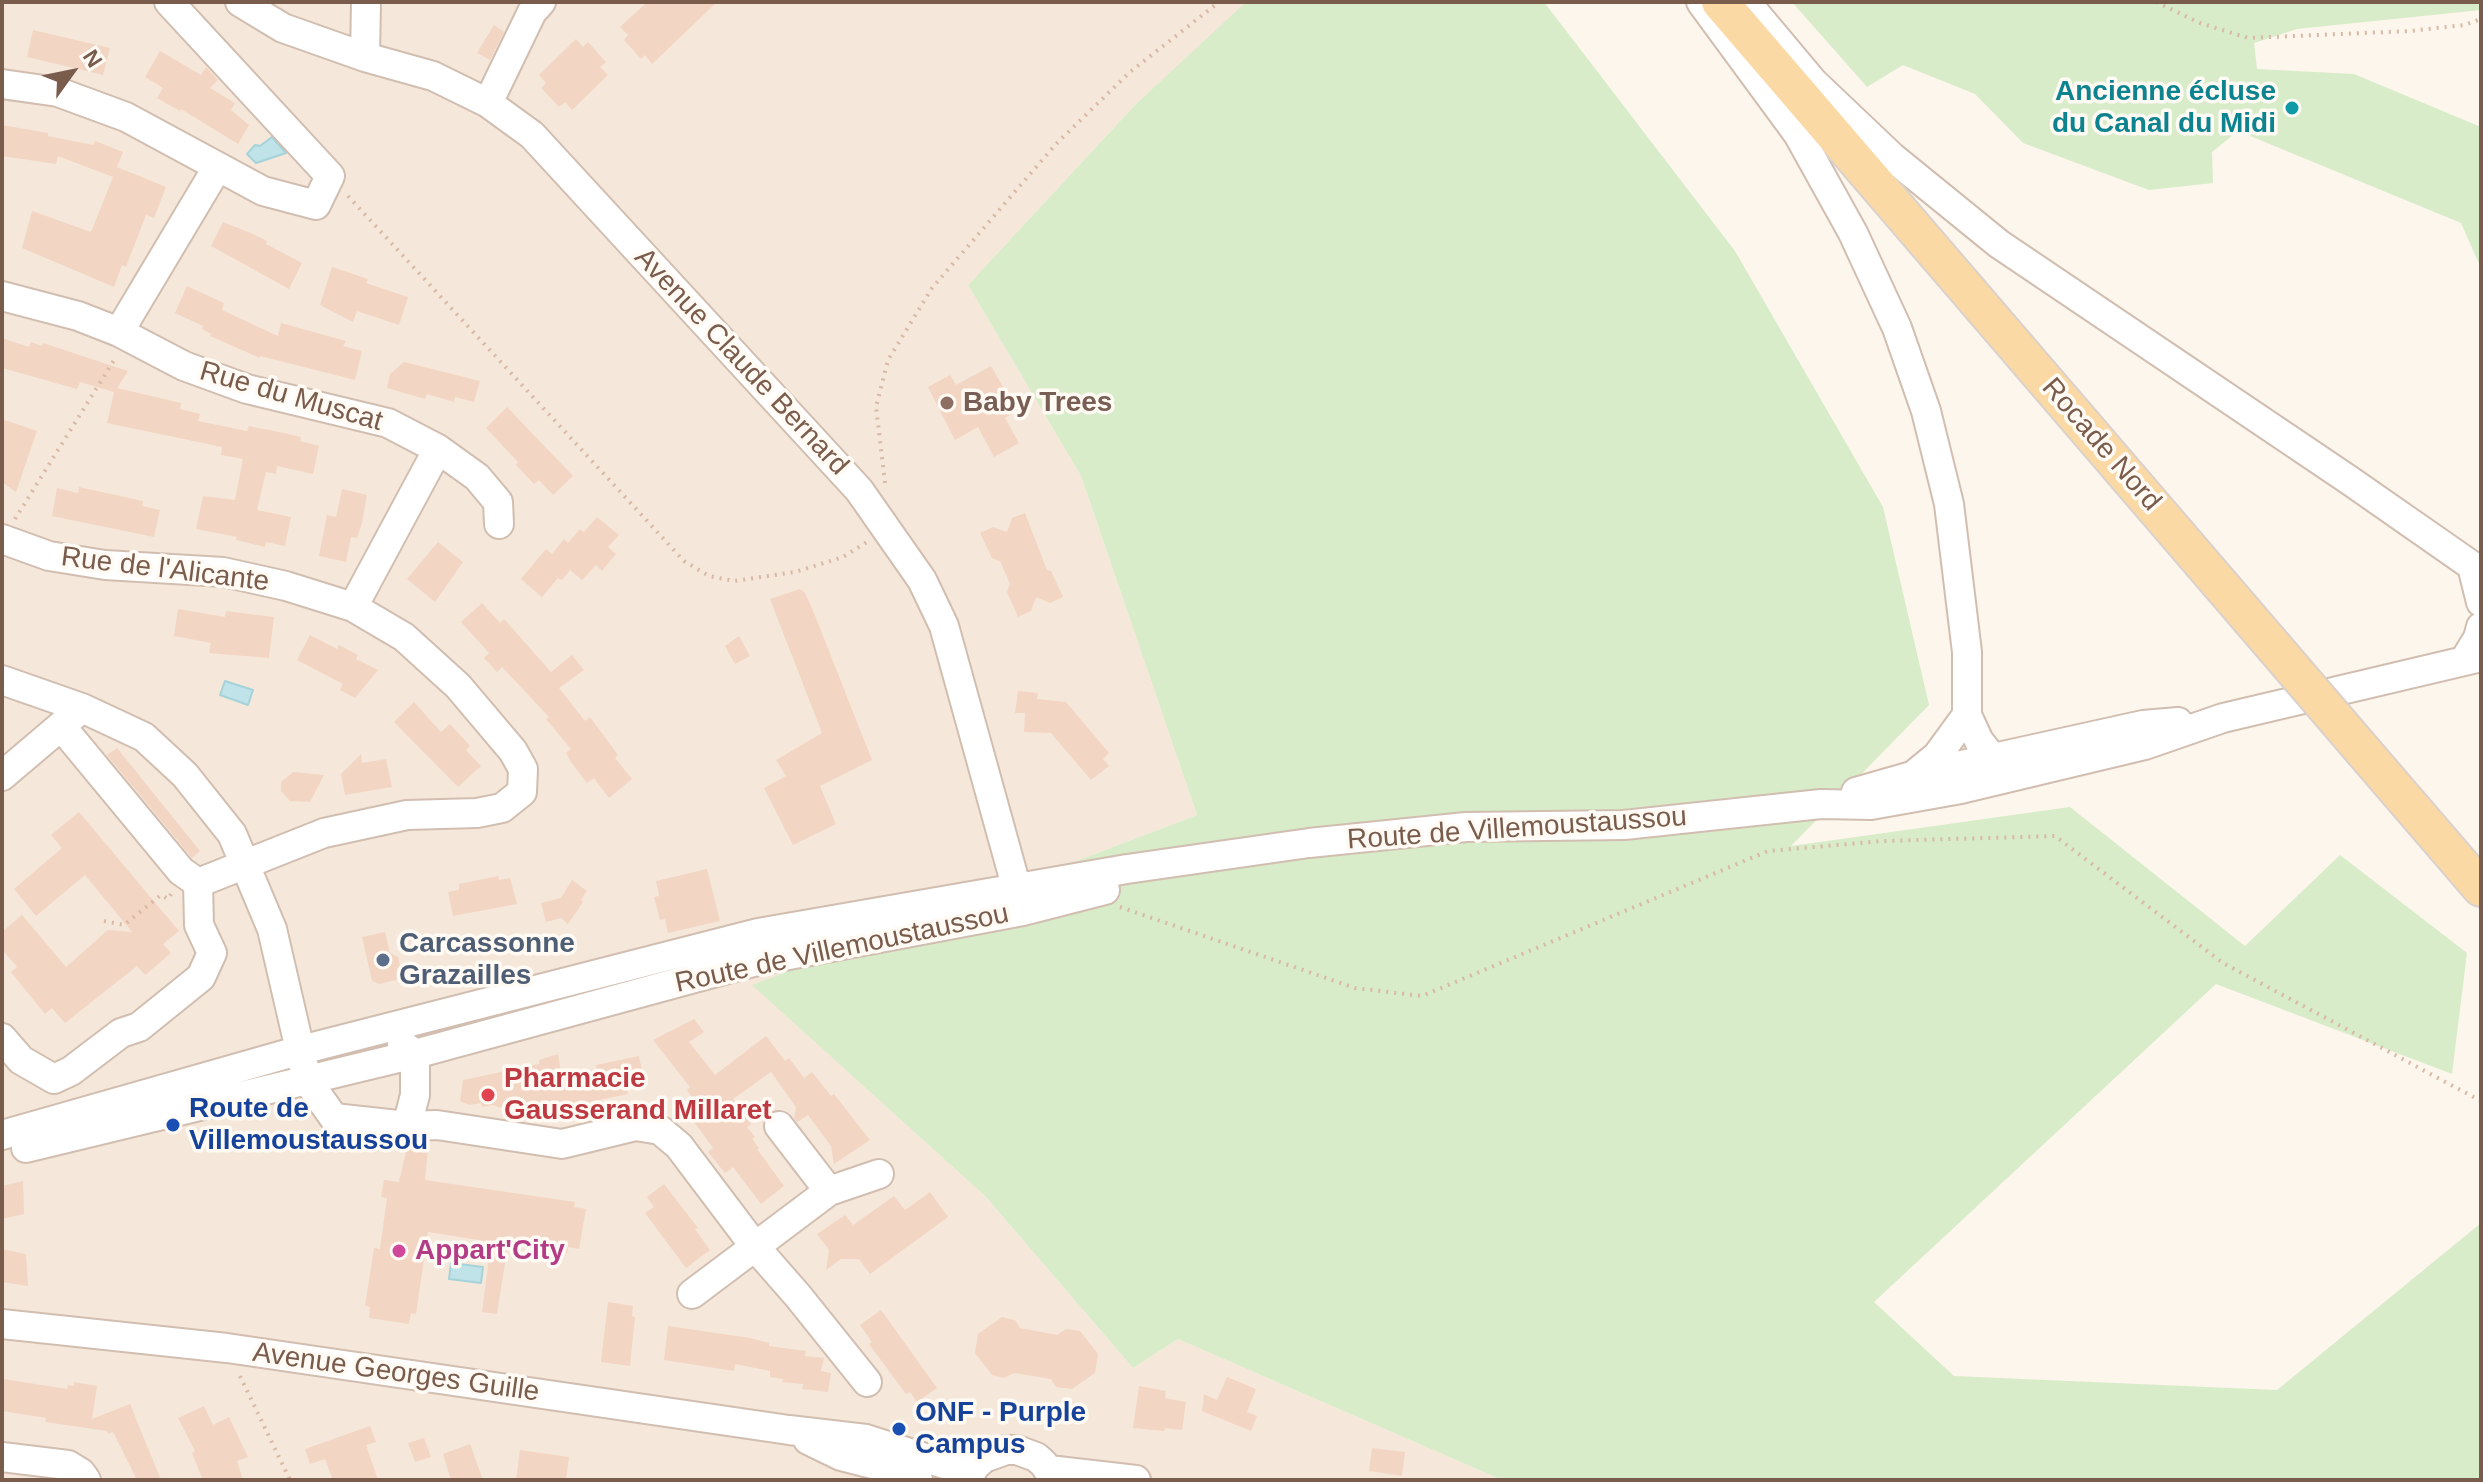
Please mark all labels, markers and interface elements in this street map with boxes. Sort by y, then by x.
north arrow [32,32,112,112]
text: N [78,45,107,72]
place label: Ancienne écluse du Canal du Midi [2052,75,2276,141]
marker: Ancienne écluse du Canal du Midi [2283,99,2301,117]
street label: Avenue Claude Bernard [627,241,855,483]
street label: Rue du Muscat [196,355,386,439]
street label: Rocade Nord [2034,372,2168,518]
place label: Baby Trees [963,386,1112,420]
marker: Baby Trees [938,394,956,412]
street label: Rue de l'Alicante [59,541,271,599]
street label: Route de Villemoustaussou [1346,800,1688,858]
street label: Route de Villemoustaussou [672,897,1012,1001]
place label: Carcassonne Grazailles [399,927,575,993]
marker: Carcassonne Grazailles [374,951,392,969]
place label: Pharmacie Gausserand Millaret [504,1062,772,1128]
marker: Pharmacie Gausserand Millaret [479,1086,497,1104]
place label: Route de Villemoustaussou [189,1092,428,1158]
marker: Route de Villemoustaussou [164,1116,182,1134]
place label: Appart'City [415,1234,565,1268]
marker: Appart'City [390,1242,408,1260]
street label: Avenue Georges Guille [251,1336,541,1410]
place label: ONF - Purple Campus [915,1396,1086,1462]
marker: ONF - Purple Campus [890,1420,908,1438]

